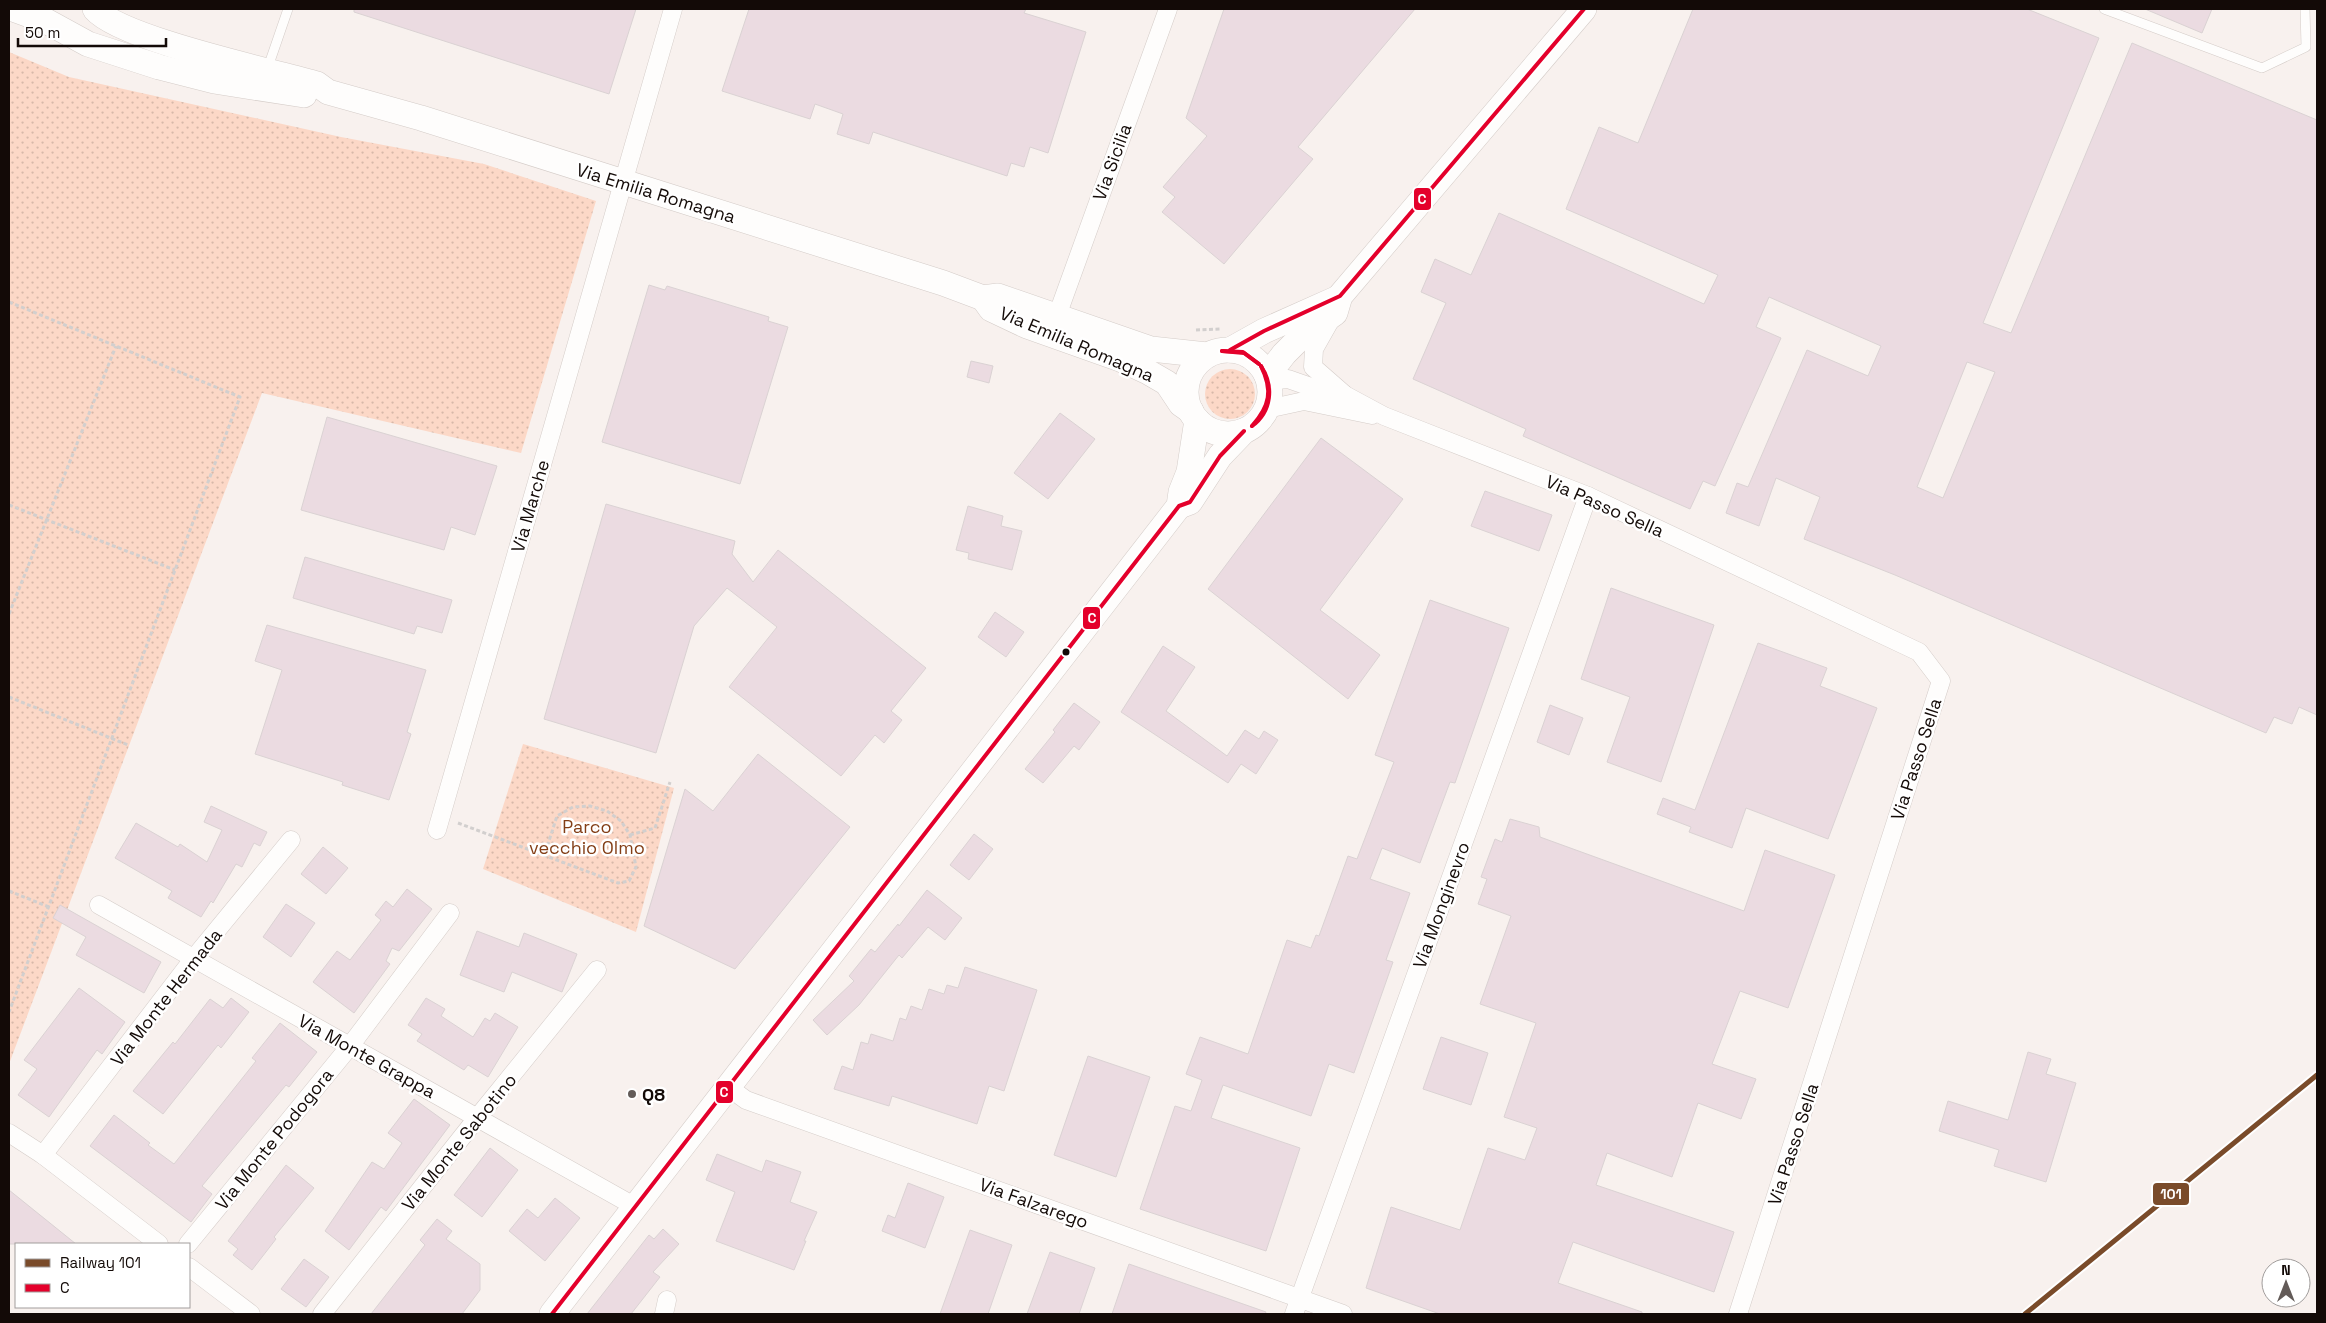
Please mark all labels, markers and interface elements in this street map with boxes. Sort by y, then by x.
scale bar [18,15,165,47]
text: 50 m [25,23,60,42]
street label: Via Sicilia [1087,120,1137,204]
street label: Via Emilia Romagna [574,158,738,228]
line badge: C [1413,187,1432,211]
text: C [1417,190,1427,208]
street label: Via Emilia Romagna [996,301,1158,387]
street label: Via Marche [506,457,554,555]
street label: Via Passo Sella [1542,470,1668,542]
line badge: C [1082,606,1101,630]
text: C [1087,609,1097,627]
unlabelled marker [1061,647,1071,657]
street label: Via Passo Sella [1885,695,1947,823]
park label: Parco vecchio Olmo [529,815,645,859]
street label: Via Monginevro [1407,839,1475,971]
street label: Via Monte Hermada [105,924,227,1070]
street label: Via Monte Grappa [294,1009,440,1103]
street label: Via Monte Podogora [210,1064,338,1214]
street label: Via Monte Sabotino [397,1069,521,1215]
line badge: C [715,1080,734,1104]
street label: Via Passo Sella [1762,1080,1824,1208]
place label: Q8 [642,1083,665,1106]
text: C [719,1083,729,1101]
marker: Q8 [626,1088,638,1100]
street label: Via Falzarego [976,1173,1092,1233]
line badge: 101 [2152,1182,2190,1206]
text: 101 [2160,1185,2182,1203]
legend [15,1243,190,1308]
text: Railway 101 [60,1253,141,1272]
north arrow [2261,1258,2311,1308]
text: N [2281,1261,2291,1279]
text: C [60,1278,70,1297]

